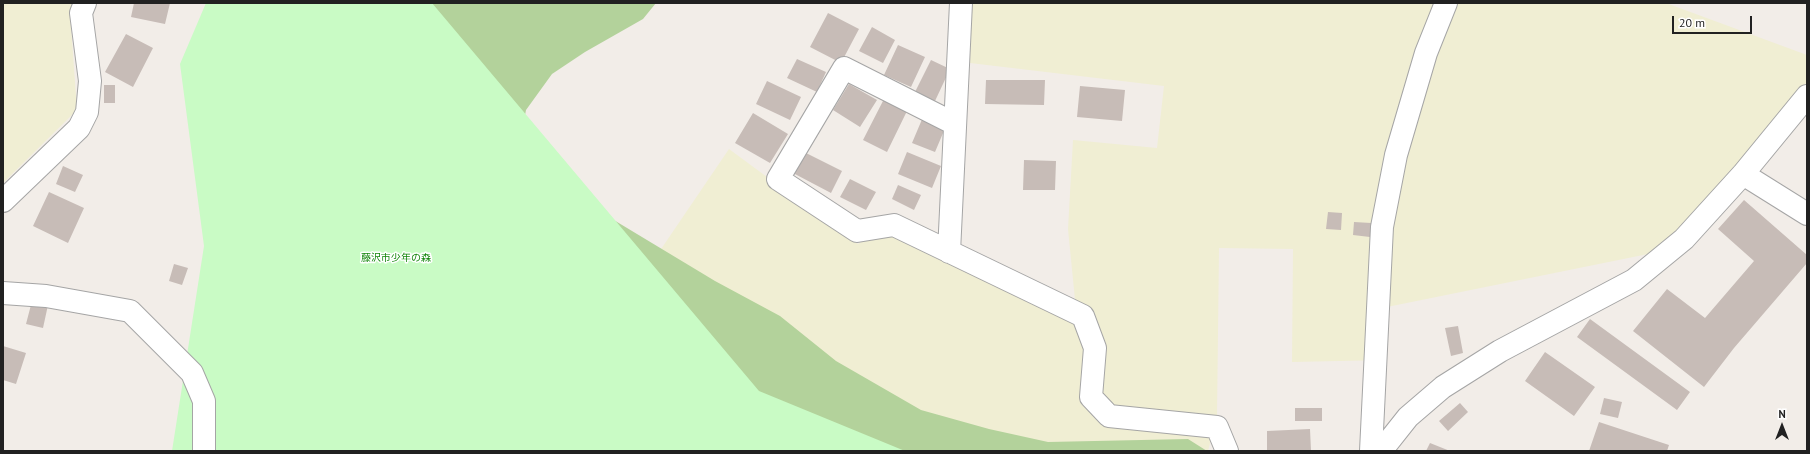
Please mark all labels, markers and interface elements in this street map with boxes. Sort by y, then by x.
scale bar [1674,8,1754,34]
text: 20 m [1679,15,1705,30]
park label: 藤沢市少年の森 [361,252,431,264]
north arrow [1762,406,1802,446]
text: N [1778,407,1786,421]

